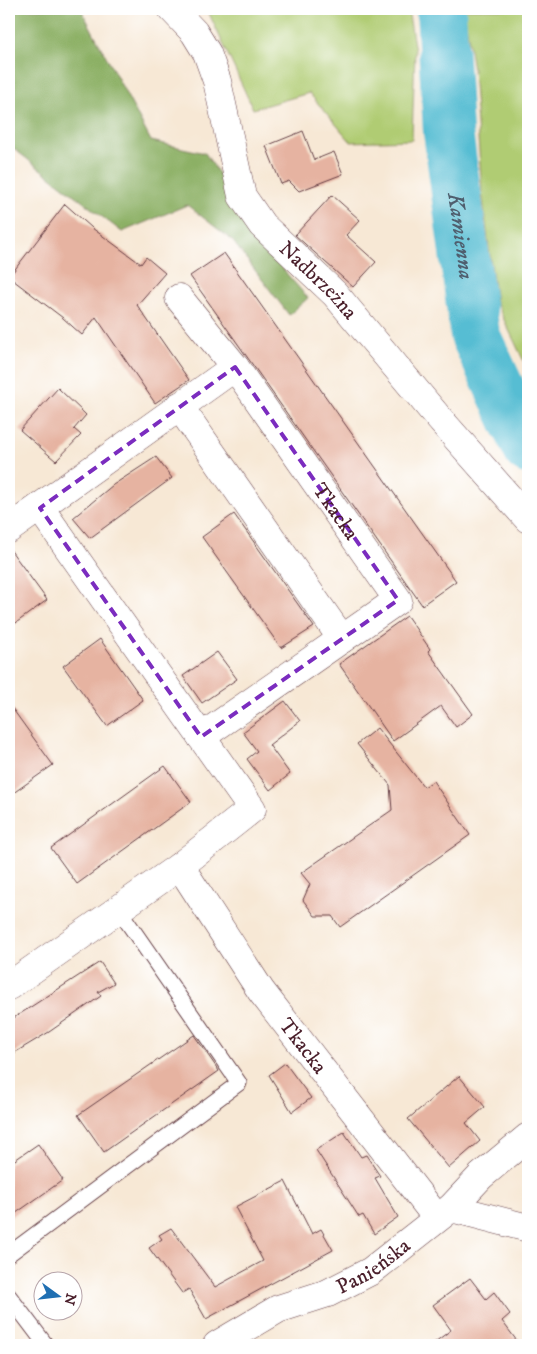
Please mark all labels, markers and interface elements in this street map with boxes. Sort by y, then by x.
water label: Kamienna [441,190,479,281]
street label: Nadbrzeżna [273,236,363,325]
street label: Tkacka [306,478,364,545]
street label: Tkacka [273,1013,332,1079]
street label: Panieńska [332,1233,416,1301]
north arrow [32,1272,82,1322]
text: N [59,1291,80,1307]

